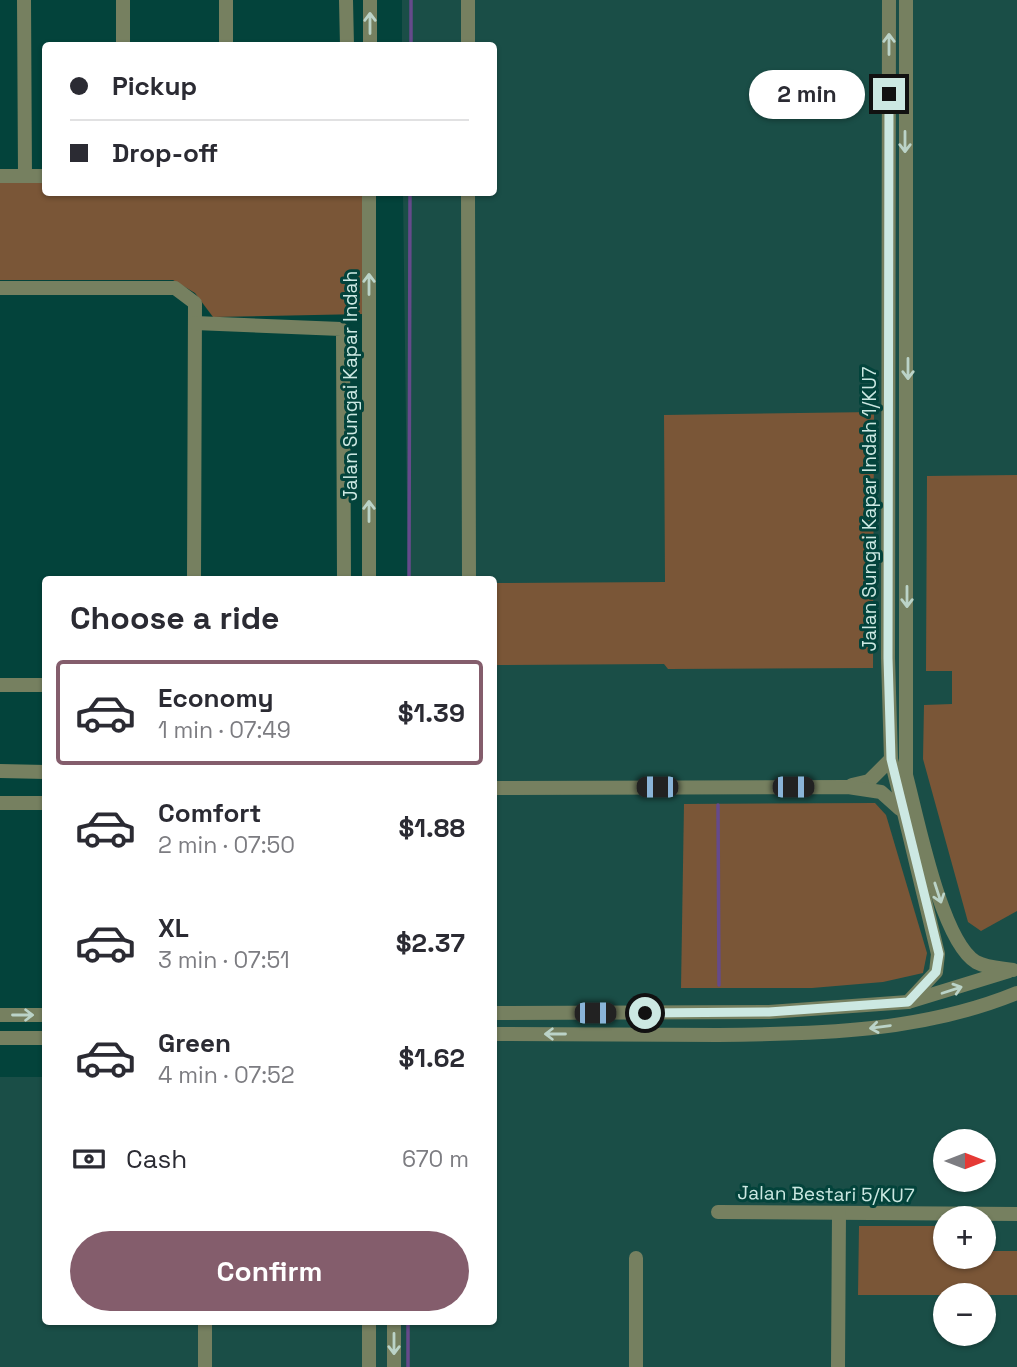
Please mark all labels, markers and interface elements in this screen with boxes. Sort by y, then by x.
one-way arrow [363,12,377,35]
one-way arrow [882,33,896,56]
text: Pickup [112,69,197,103]
callout: 2 min [749,70,864,119]
route end [873,78,905,110]
text: 2 min [777,79,837,109]
one-way arrow [898,130,912,153]
text: Drop-off [112,136,218,170]
street label: Jalan Sungai Kapar Indah [338,271,363,501]
one-way arrow [362,272,376,295]
one-way arrow [901,357,915,380]
street label: Jalan Sungai Kapar Indah 1/KU7 [857,366,882,652]
one-way arrow [362,500,376,523]
one-way arrow [900,585,914,608]
text: Choose a ride [70,598,280,638]
icon: car [74,681,137,744]
text: Economy [158,681,274,715]
text: $1.39 [398,696,465,730]
text: 1 min · 07:49 [158,715,291,745]
car [637,777,679,798]
car [773,777,815,798]
icon: car [74,796,137,859]
text: Comfort [158,796,261,830]
text: $1.88 [399,811,465,845]
text: 2 min · 07:50 [158,830,295,860]
one-way arrow [933,882,946,904]
icon: car [74,911,137,974]
text: XL [158,911,189,945]
text: $2.37 [396,926,465,960]
text: 3 min · 07:51 [158,945,290,975]
one-way arrow [940,983,962,995]
route start [629,997,661,1029]
car [575,1003,617,1024]
one-way arrow [11,1008,34,1022]
one-way arrow [869,1021,892,1034]
icon: car [74,1026,137,1089]
text: Green [158,1026,231,1060]
one-way arrow [544,1027,567,1041]
text: $1.62 [399,1041,465,1075]
text: 4 min · 07:52 [158,1060,295,1090]
north arrow [933,1129,996,1192]
map controls [933,1129,996,1346]
icon: cash [70,1140,108,1178]
text: Cash [126,1142,187,1176]
text: 670 m [402,1144,469,1174]
street label: Jalan Bestari 5/KU7 [737,1180,915,1208]
button: + [933,1206,996,1269]
button: Confirm [70,1231,469,1311]
button: − [933,1283,996,1346]
one-way arrow [387,1332,401,1355]

